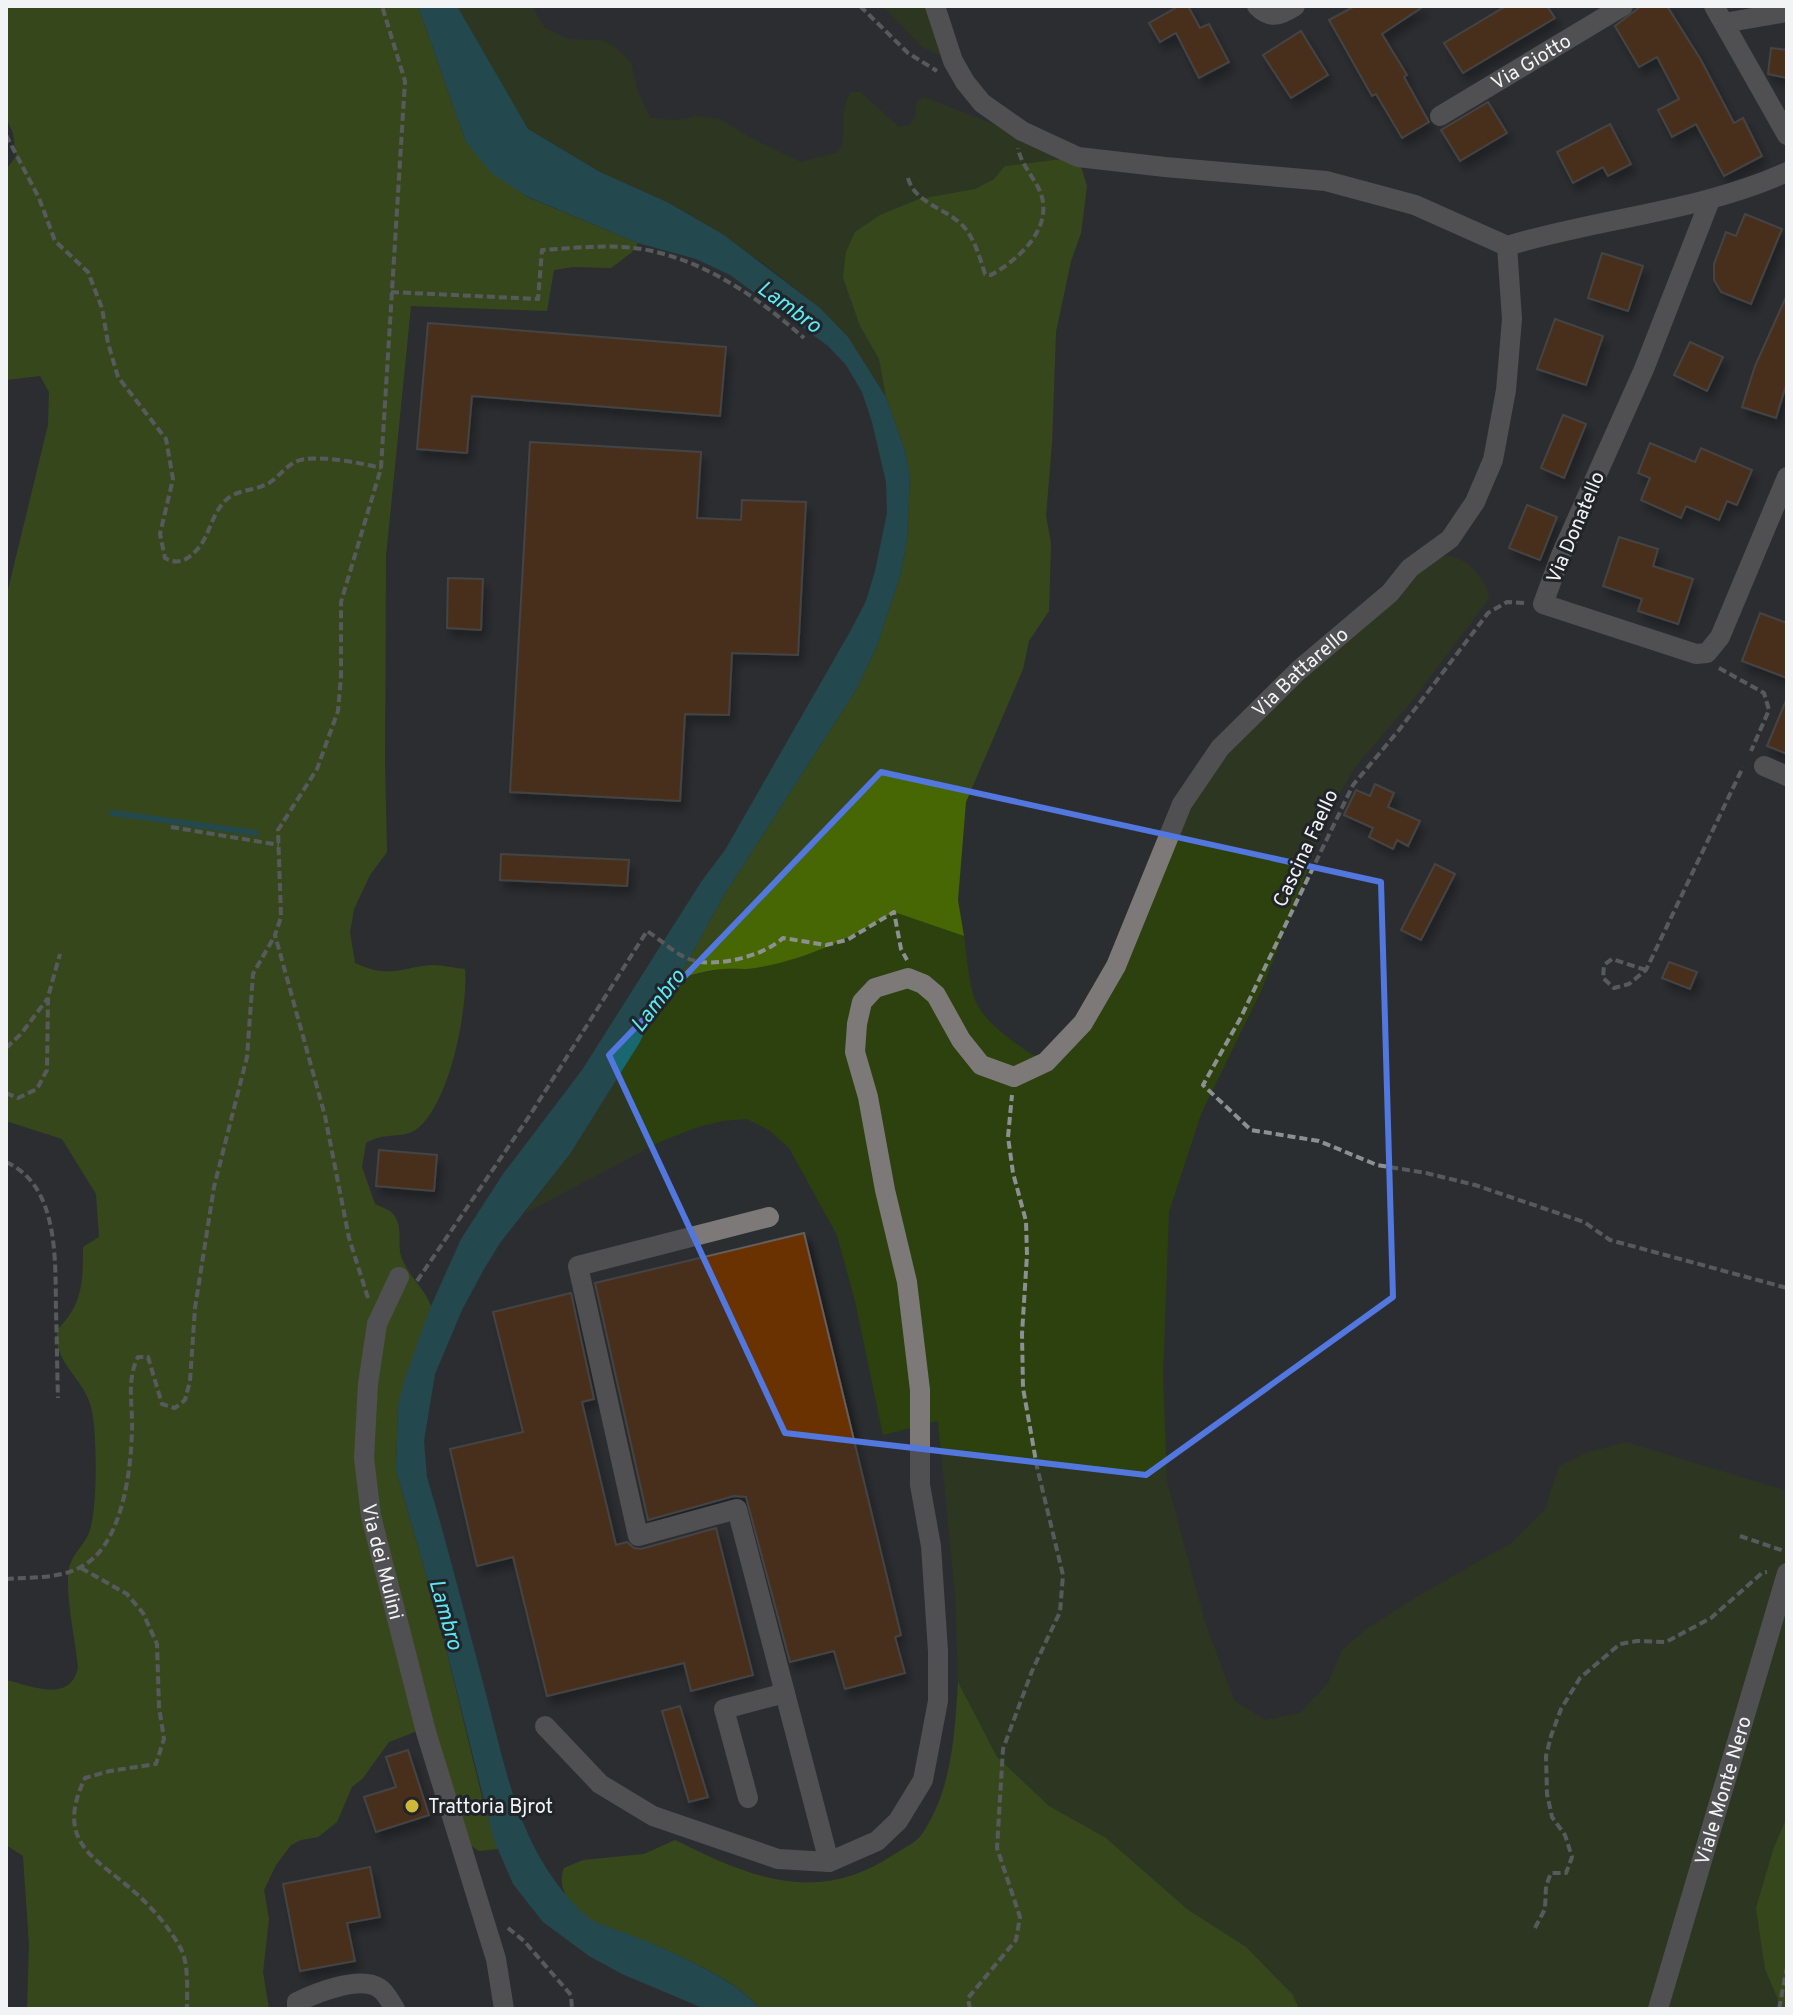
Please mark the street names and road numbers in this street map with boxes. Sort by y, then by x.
street label: Via Giotto [1487,29,1577,97]
street label: Via Donatello [1542,468,1612,588]
street label: Via Battarello [1247,623,1355,724]
street label: Cascina Faello [1268,786,1345,912]
street label: Via dei Mulini [355,1502,408,1623]
street label: Viale Monte Nero [1690,1713,1759,1868]

